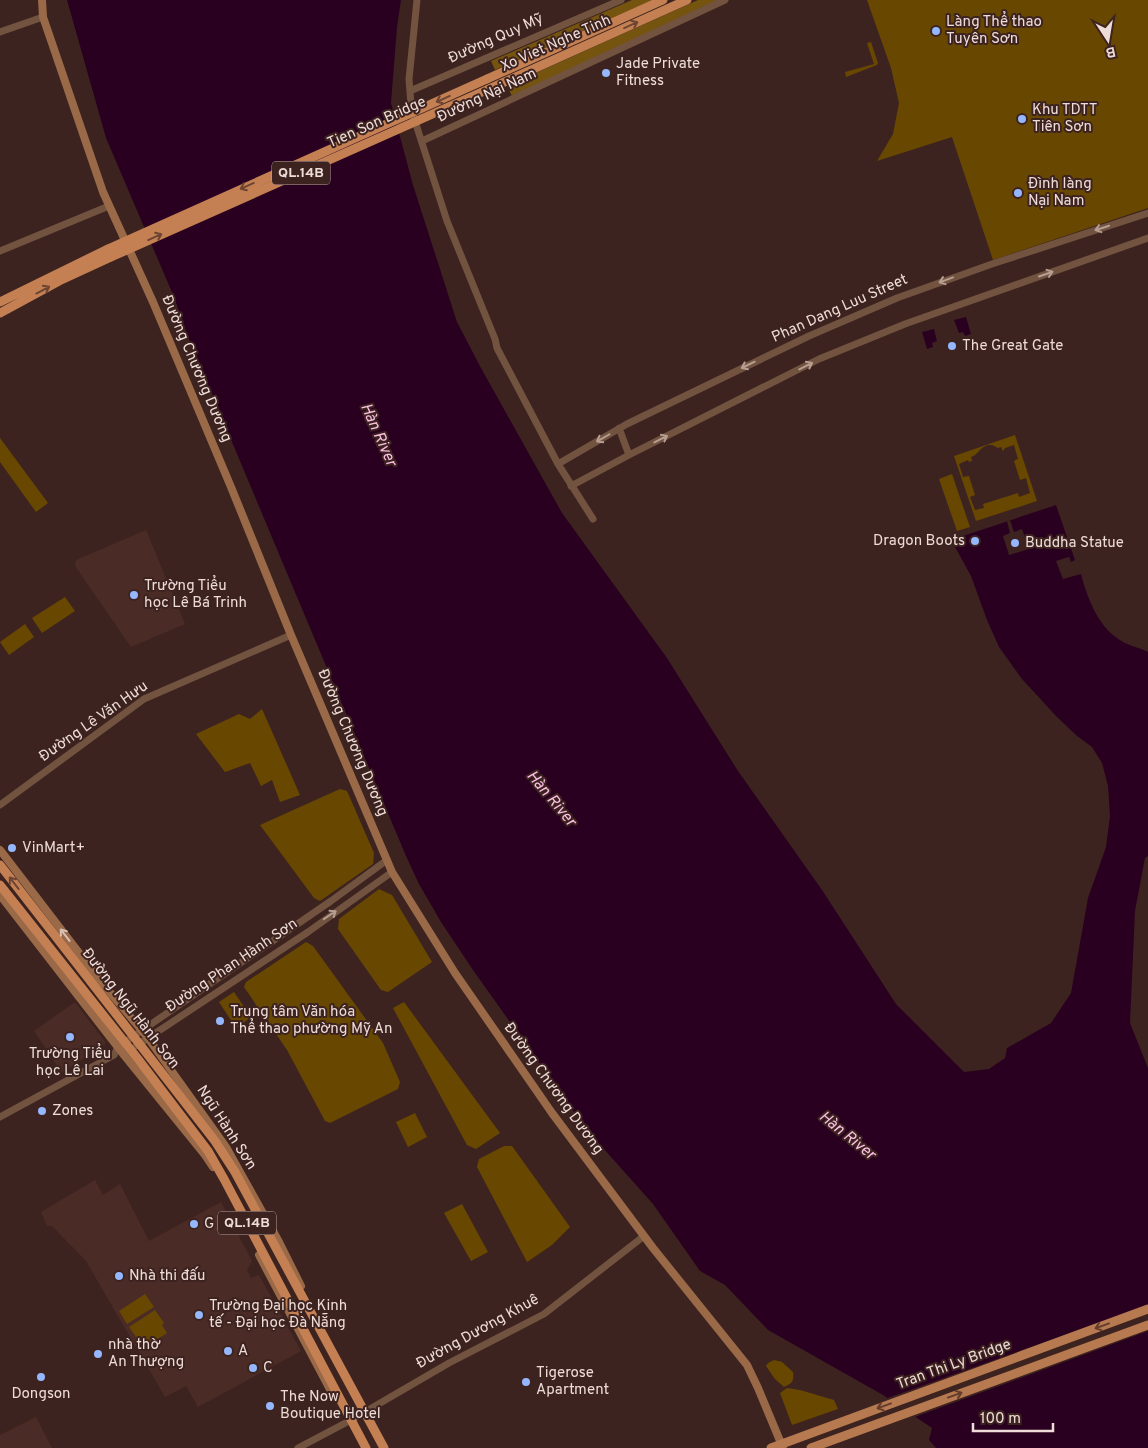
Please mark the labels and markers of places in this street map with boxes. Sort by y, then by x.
place label: Làng Thể thao Tuyên Sơn [946,11,1042,49]
marker: Làng Thể thao Tuyên Sơn [930,25,942,37]
place label: Jade Private Fitness [616,55,700,91]
marker: Jade Private Fitness [600,67,612,79]
place label: Khu TDTT Tiên Sơn [1032,101,1098,137]
marker: Khu TDTT Tiên Sơn [1016,113,1028,125]
place label: Đình làng Nại Nam [1028,175,1092,211]
marker: Đình làng Nại Nam [1012,187,1024,199]
place label: The Great Gate [962,337,1063,356]
marker: The Great Gate [946,340,958,352]
place label: Dragon Boots [873,532,965,551]
place label: Buddha Statue [1025,534,1124,553]
marker: Dragon Boots [969,535,981,547]
marker: Buddha Statue [1009,537,1021,549]
place label: Trường Tiểu học Lê Bá Trinh [144,575,247,613]
marker: Trường Tiểu học Lê Bá Trinh [128,589,140,601]
place label: VinMart+ [22,839,85,858]
marker: VinMart+ [6,842,18,854]
place label: Trung tâm Văn hóa Thể thao phường Mỹ An [230,1003,392,1039]
marker: Trung tâm Văn hóa Thể thao phường Mỹ An [214,1015,226,1027]
marker: Trường Tiểu học Lê Lai [64,1031,76,1043]
place label: Trường Tiểu học Lê Lai [29,1043,111,1081]
place label: Zones [52,1102,93,1121]
marker: Zones [36,1105,48,1117]
place label: G [204,1215,214,1234]
marker: G [188,1218,200,1230]
place label: Nhà thi đấu [129,1266,205,1286]
marker: Nhà thi đấu [113,1270,125,1282]
place label: Trường Đại học Kinh tế - Đại học Đà Nẵng [209,1297,347,1333]
marker: Trường Đại học Kinh tế - Đại học Đà Nẵng [193,1309,205,1321]
place label: nhà thờ An Thượng [108,1336,184,1372]
place label: A [238,1342,248,1361]
marker: A [222,1345,234,1357]
marker: nhà thờ An Thượng [92,1348,104,1360]
place label: C [263,1359,273,1378]
marker: C [247,1362,259,1374]
place label: Tigerose Apartment [536,1364,609,1400]
marker: Dongson [35,1371,47,1383]
marker: Tigerose Apartment [520,1376,532,1388]
place label: Dongson [11,1385,71,1404]
place label: The Now Boutique Hotel [280,1388,381,1424]
marker: The Now Boutique Hotel [264,1400,276,1412]

